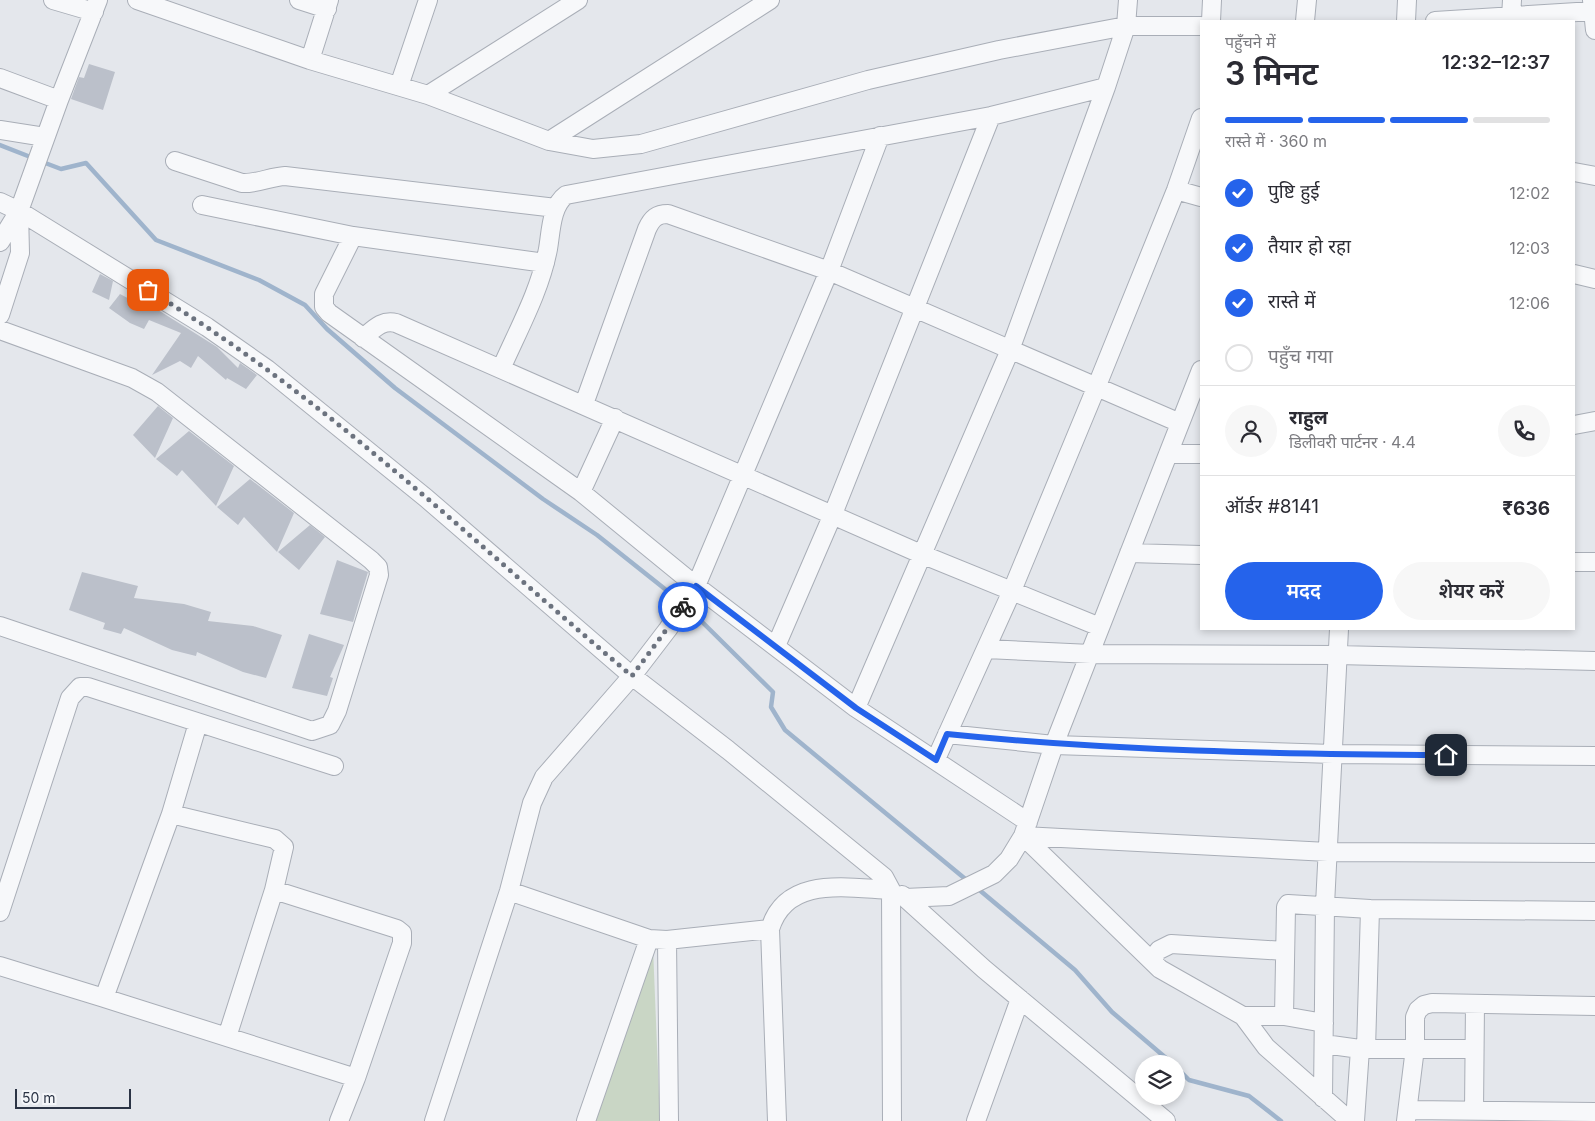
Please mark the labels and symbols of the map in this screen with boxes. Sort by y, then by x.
pin [127,269,169,311]
courier [658,582,708,632]
pin [1425,734,1467,776]
scale bar [15,1086,131,1109]

